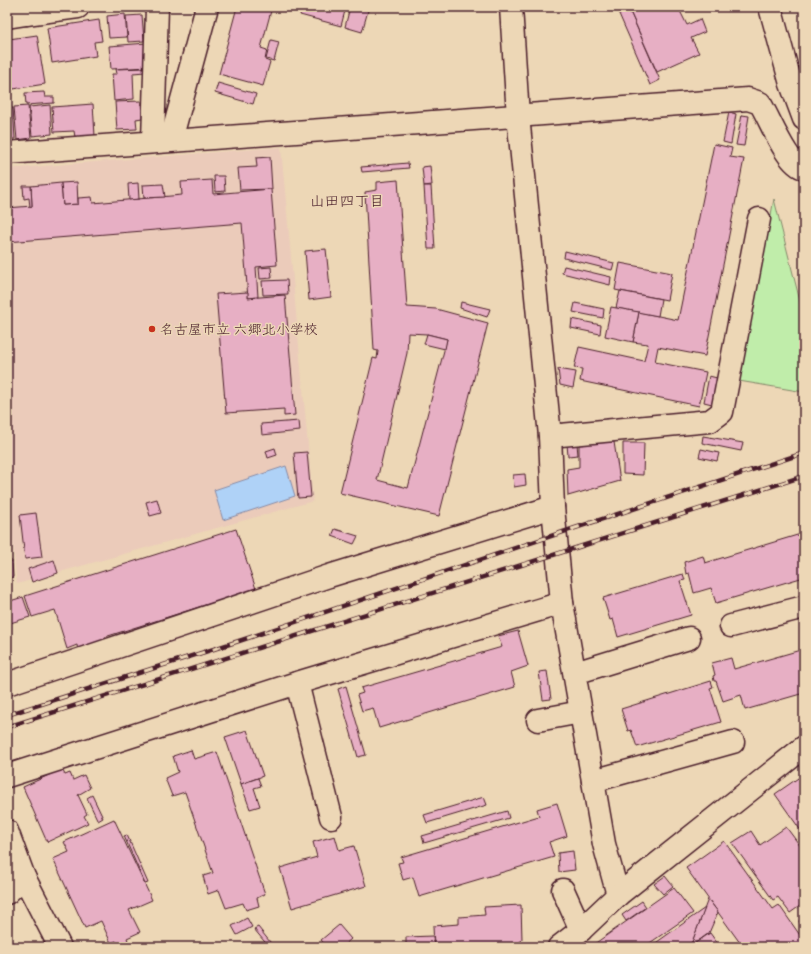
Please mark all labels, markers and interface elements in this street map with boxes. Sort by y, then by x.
district label: 山田四丁目 [309,188,385,214]
place label: 名古屋市立 六郷北小学校 [160,317,318,342]
marker: 名古屋市立 六郷北小学校 [147,324,157,334]

